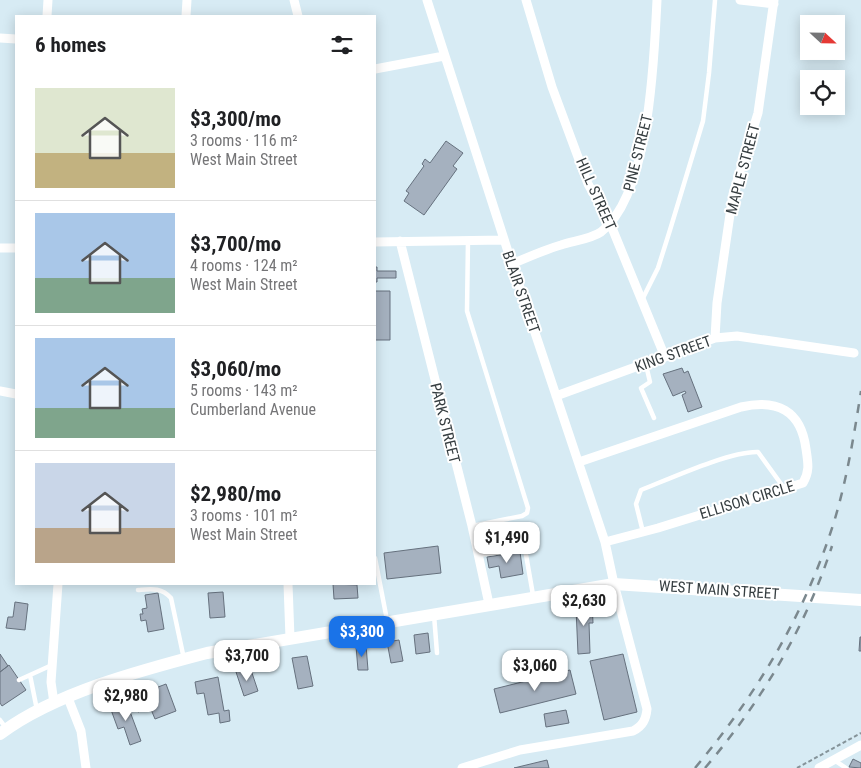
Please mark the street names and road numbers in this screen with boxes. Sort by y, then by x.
street label: PINE STREET [620,112,656,193]
street label: MAPLE STREET [722,122,764,216]
street label: HILL STREET [572,155,620,233]
street label: BLAIR STREET [499,249,544,336]
street label: KING STREET [632,332,714,376]
street label: PARK STREET [426,381,464,465]
street label: ELLISON CIRCLE [697,477,797,523]
street label: WEST MAIN STREET [658,577,780,603]

